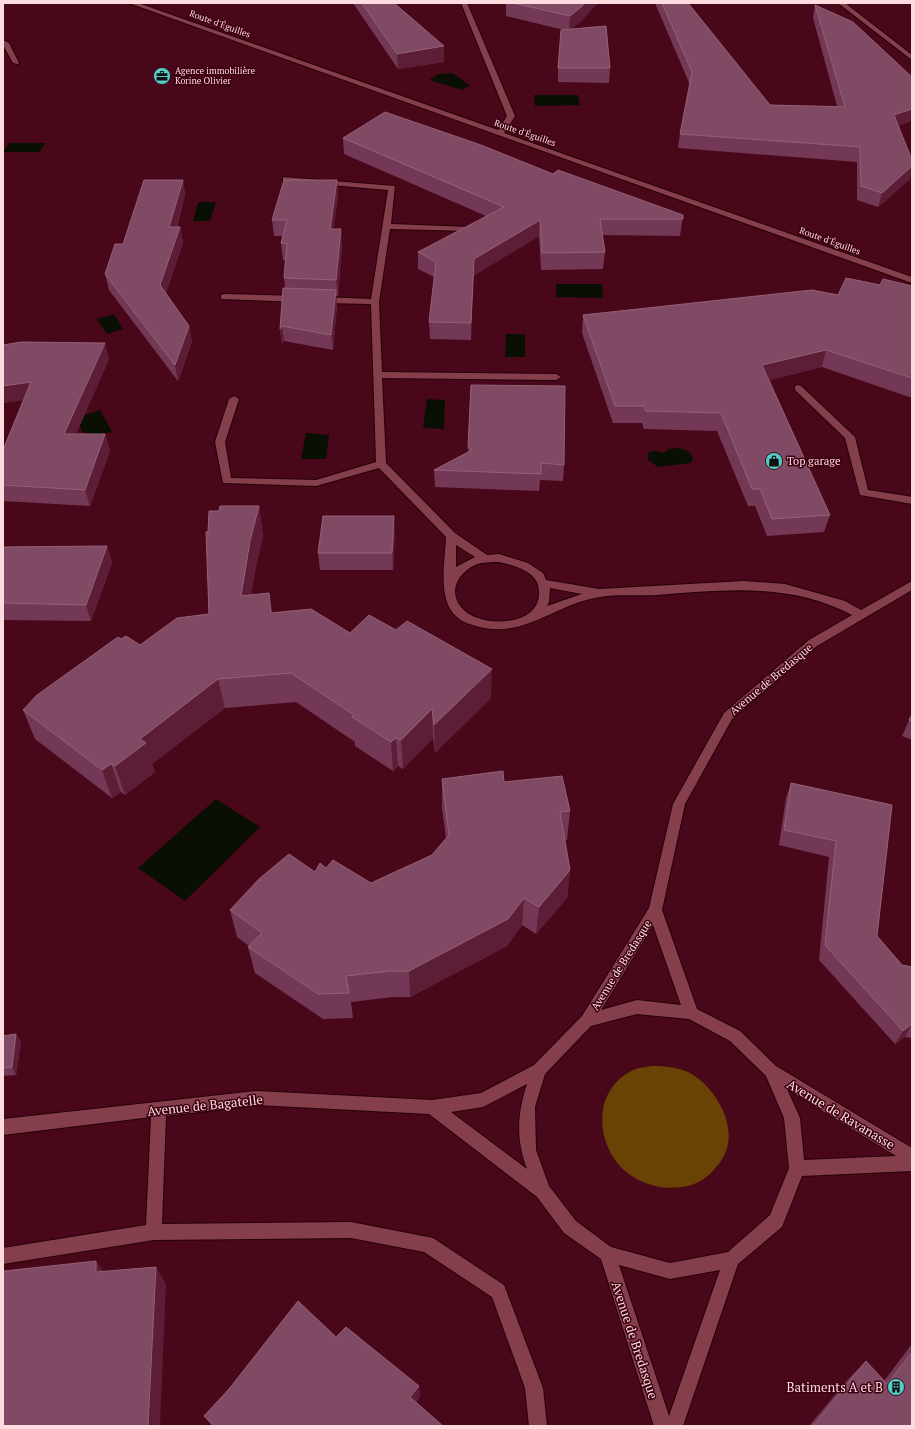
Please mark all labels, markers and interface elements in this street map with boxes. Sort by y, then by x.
street label: Route d'Éguilles [188,7,252,41]
place label: Agence immobilière Korine Olivier [175,65,255,87]
office icon: Agence immobilière Korine Olivier [152,66,172,86]
street label: Route d'Éguilles [493,117,558,149]
street label: Route d'Éguilles [798,224,862,258]
shop icon: Top garage [764,451,784,471]
place label: Top garage [787,454,841,468]
street label: Avenue de Bredasque [727,640,816,718]
street label: Avenue de Bredasque [588,917,655,1013]
street label: Avenue de Ravanasse [784,1075,898,1153]
street label: Avenue de Bagatelle [146,1090,264,1120]
street label: Avenue de Bredasque [607,1279,663,1401]
building icon: Batiments A et B [886,1377,906,1397]
place label: Batiments A et B [787,1378,883,1396]

